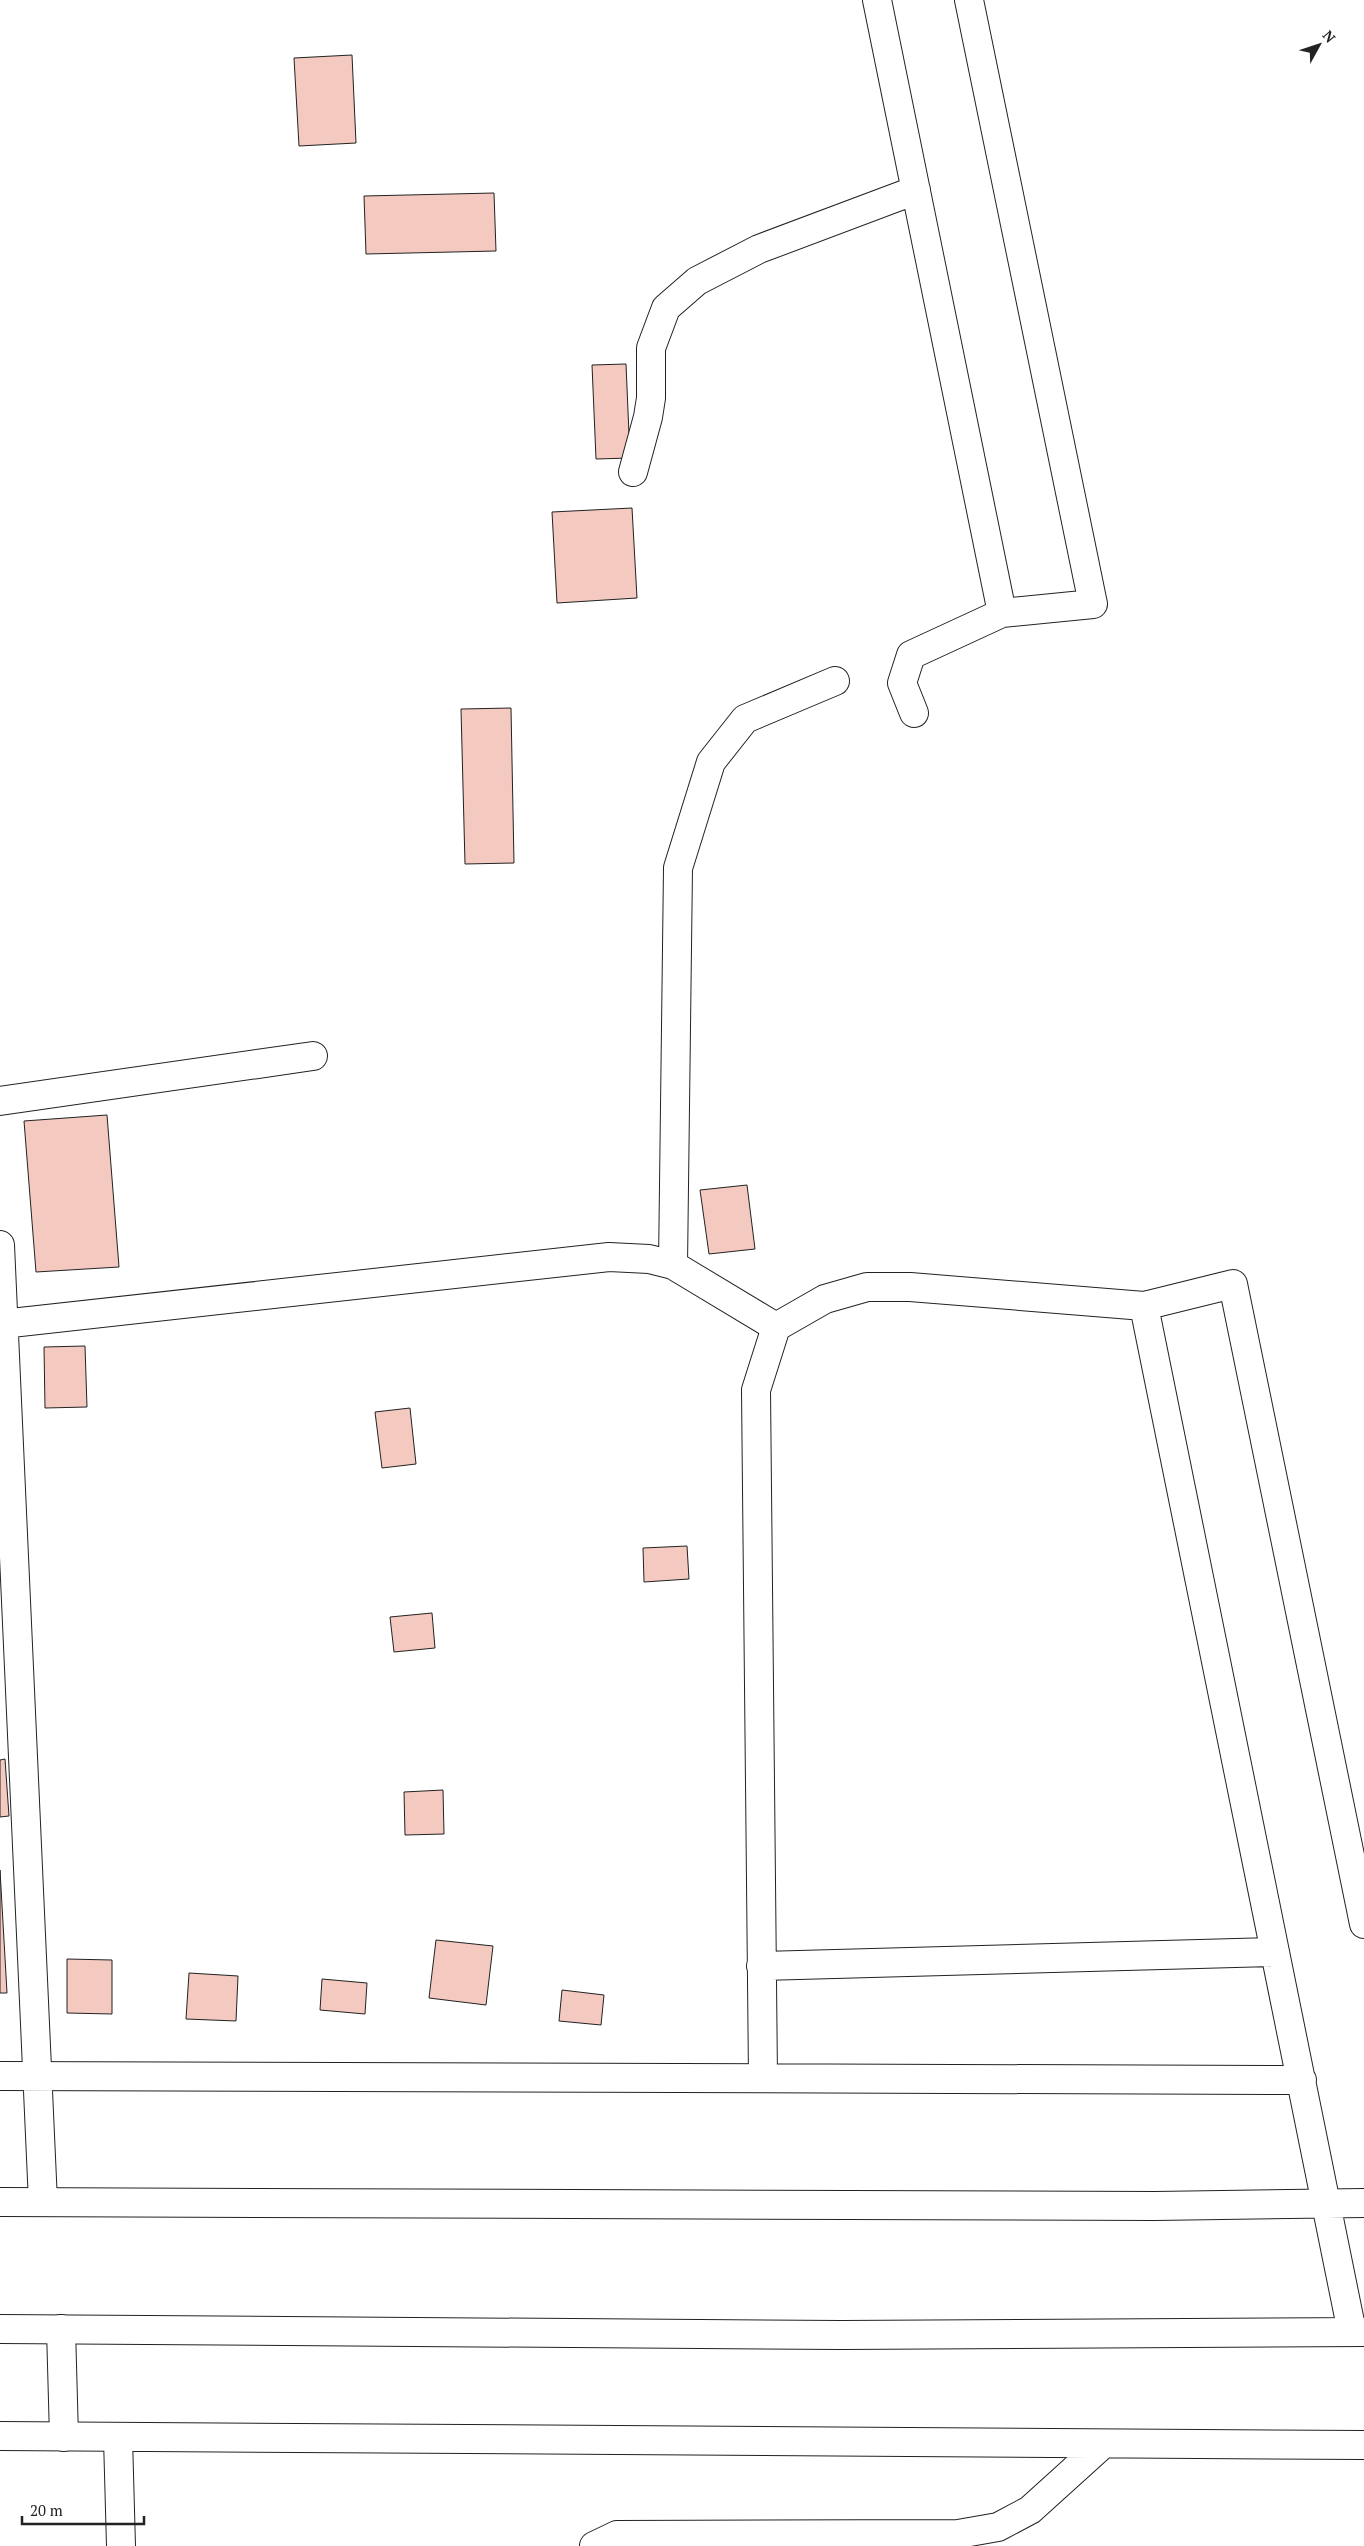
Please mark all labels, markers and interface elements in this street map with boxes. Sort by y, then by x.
north arrow [1294,20,1344,70]
text: N [1319,26,1340,47]
scale bar [22,2494,145,2526]
text: 20 m [30,2500,63,2520]

